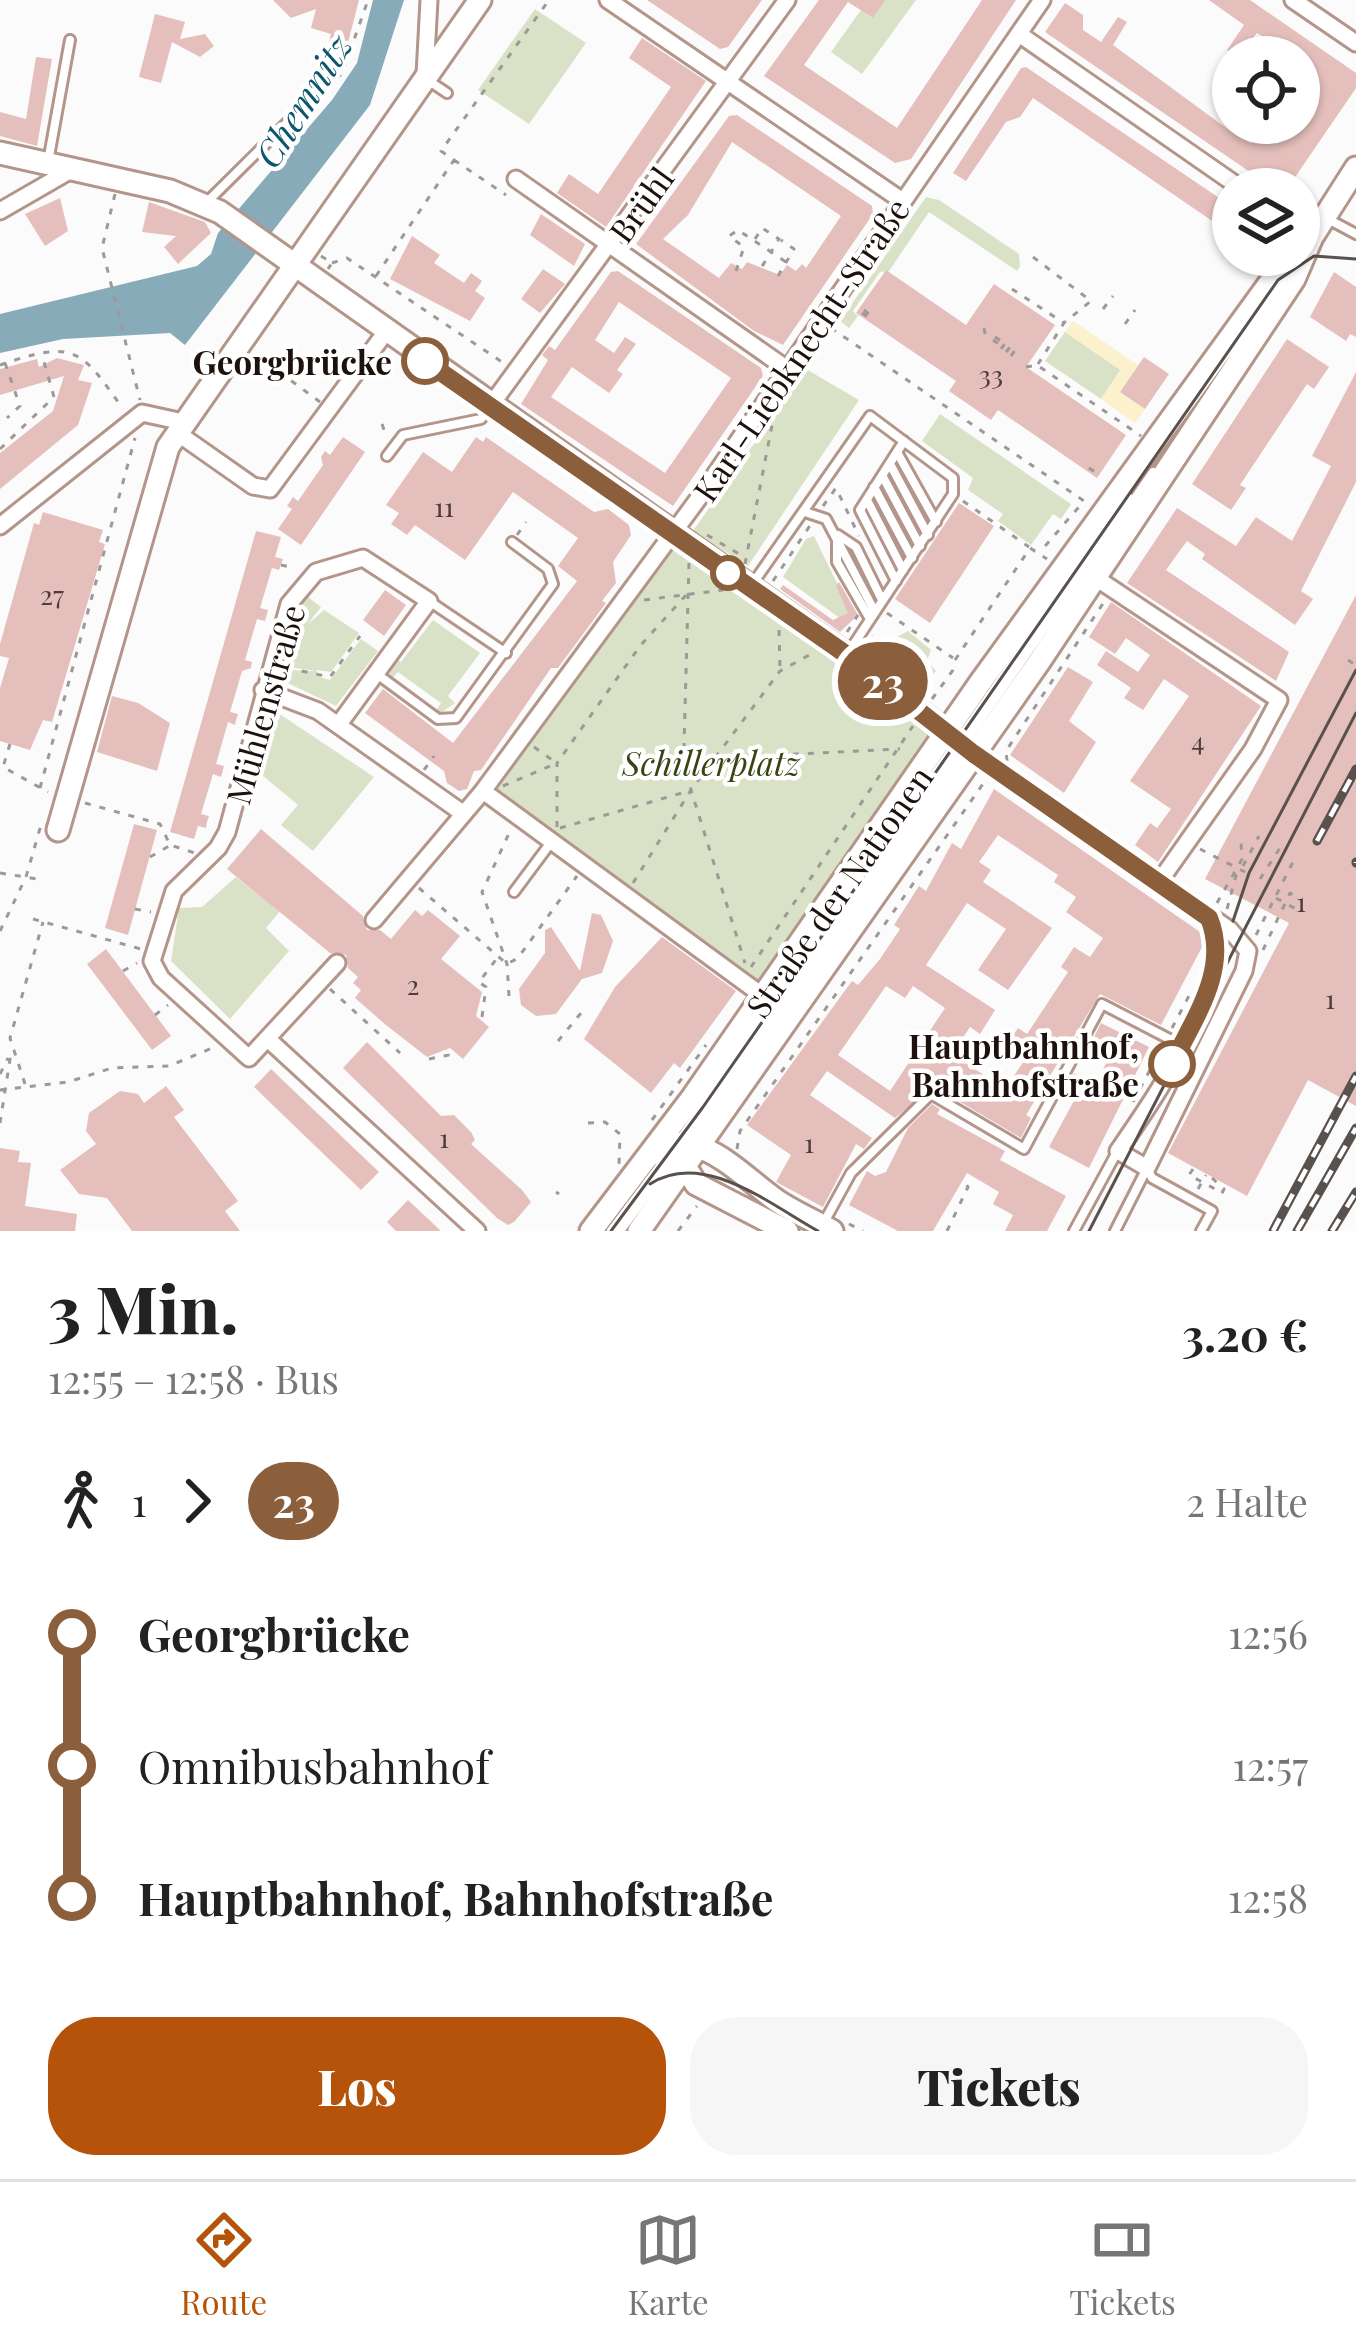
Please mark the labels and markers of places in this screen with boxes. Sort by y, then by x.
place label: Georgbrücke [193,339,392,383]
marker: Georgbrücke [403,339,447,383]
unlabelled marker [712,557,744,589]
place label: Hauptbahnhof, Bahnhofstraße [908,1023,1139,1105]
marker: Hauptbahnhof, Bahnhofstraße [1150,1042,1194,1086]

